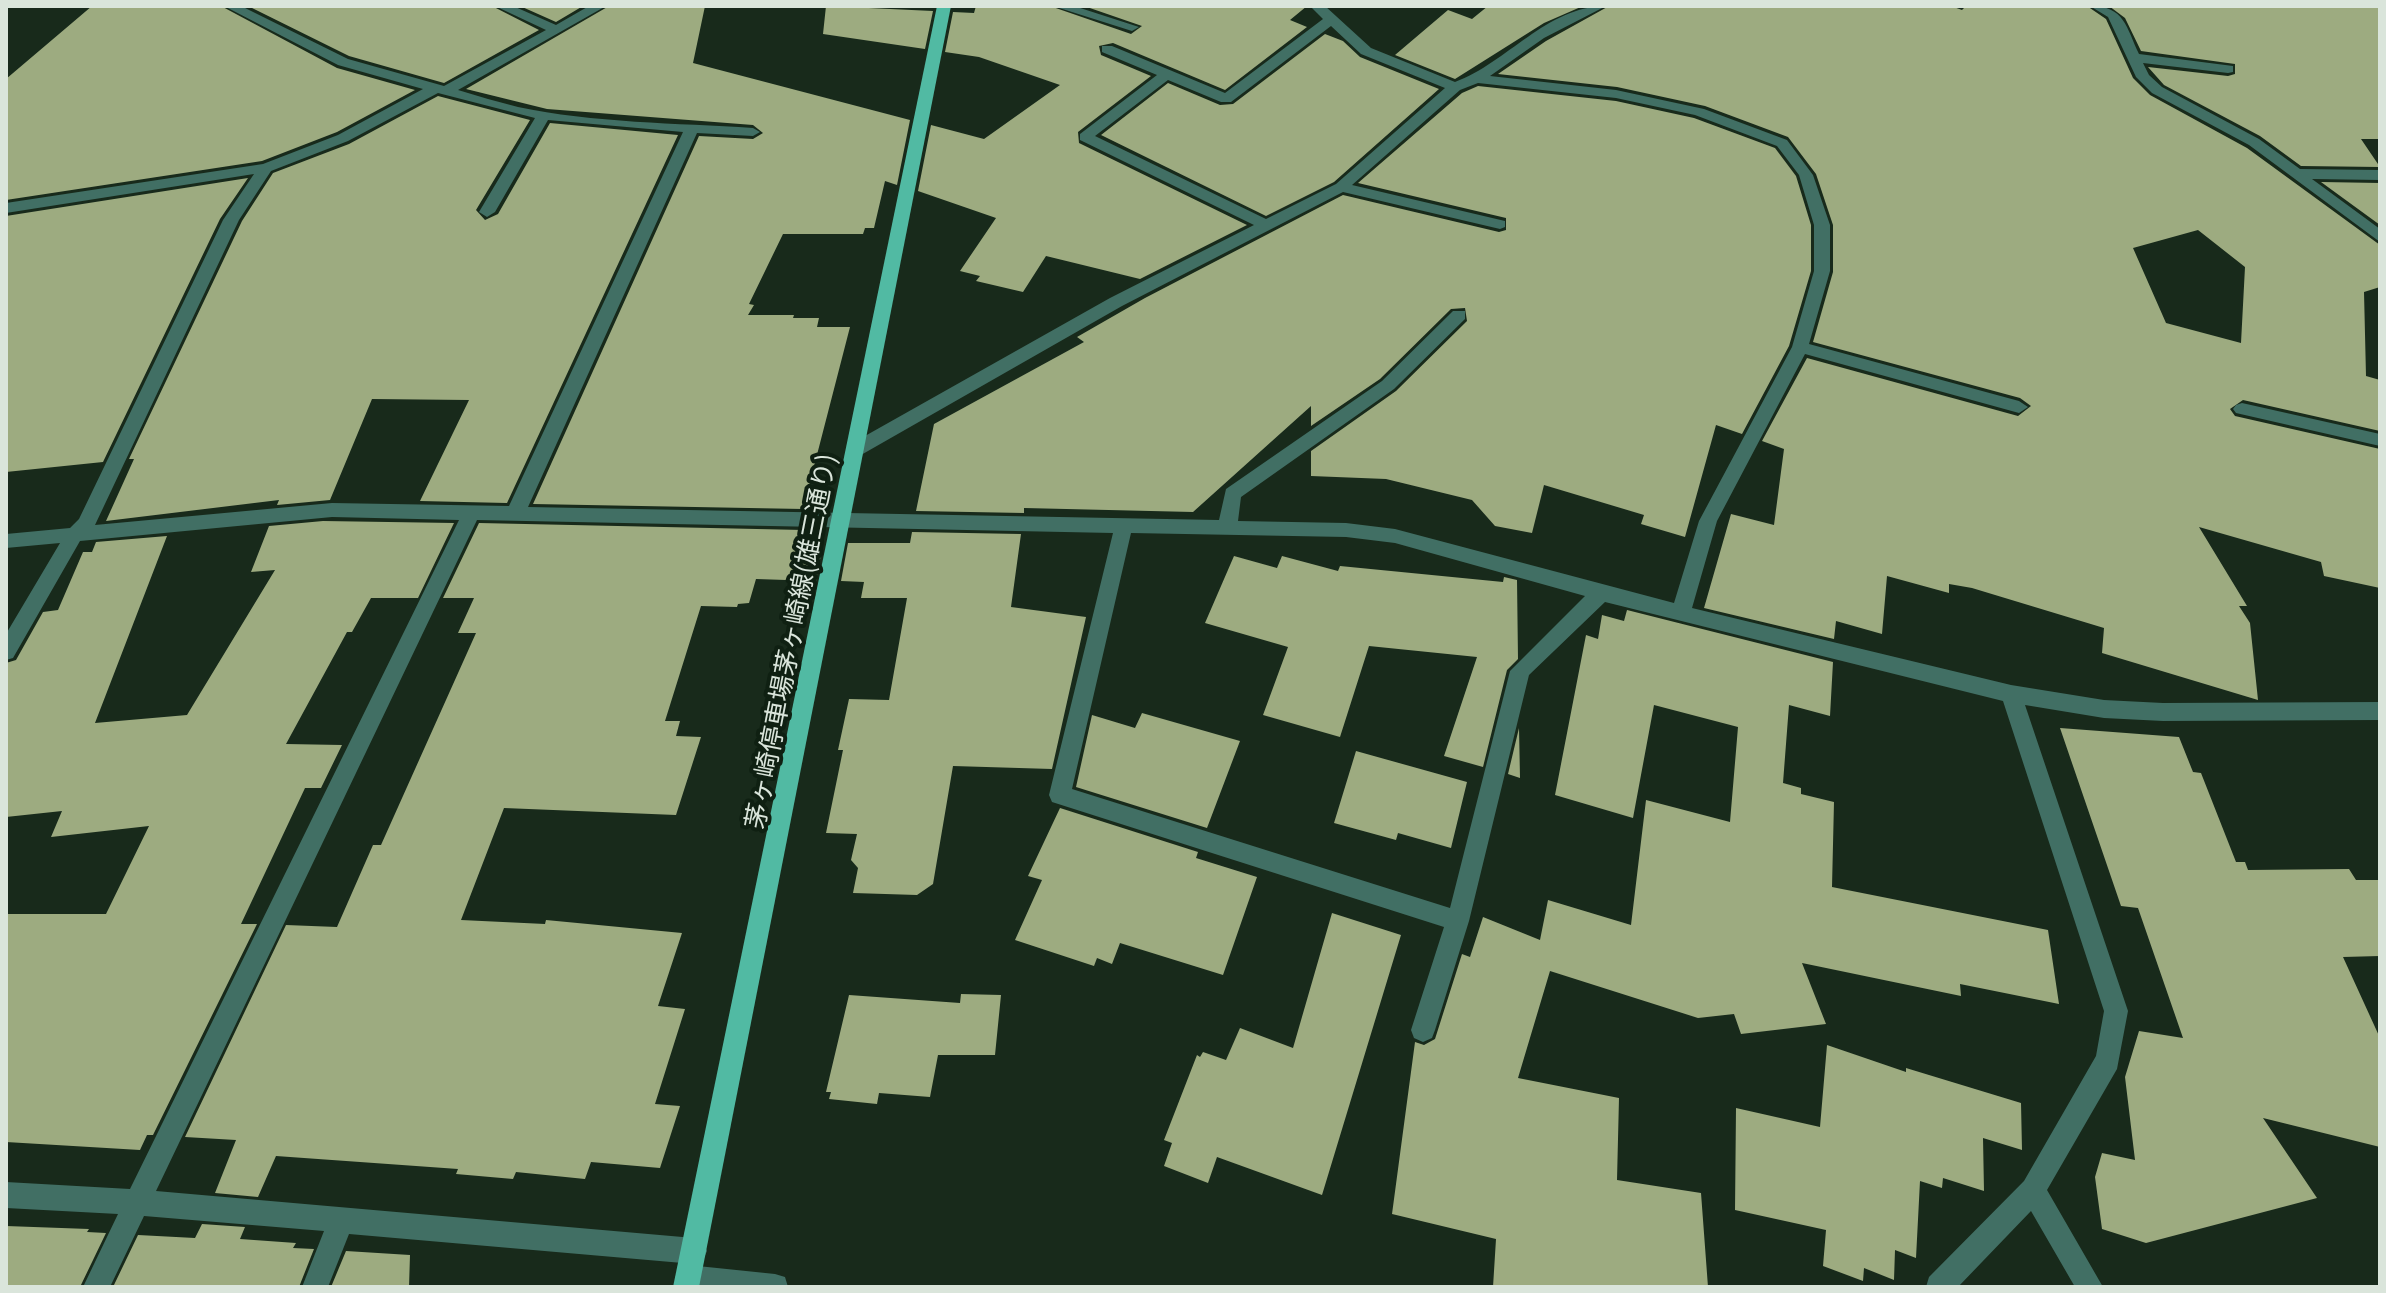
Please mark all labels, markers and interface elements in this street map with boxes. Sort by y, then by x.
street label: 茅ヶ崎停車場茅ヶ崎線(雄三通り) [738,451,842,831]

